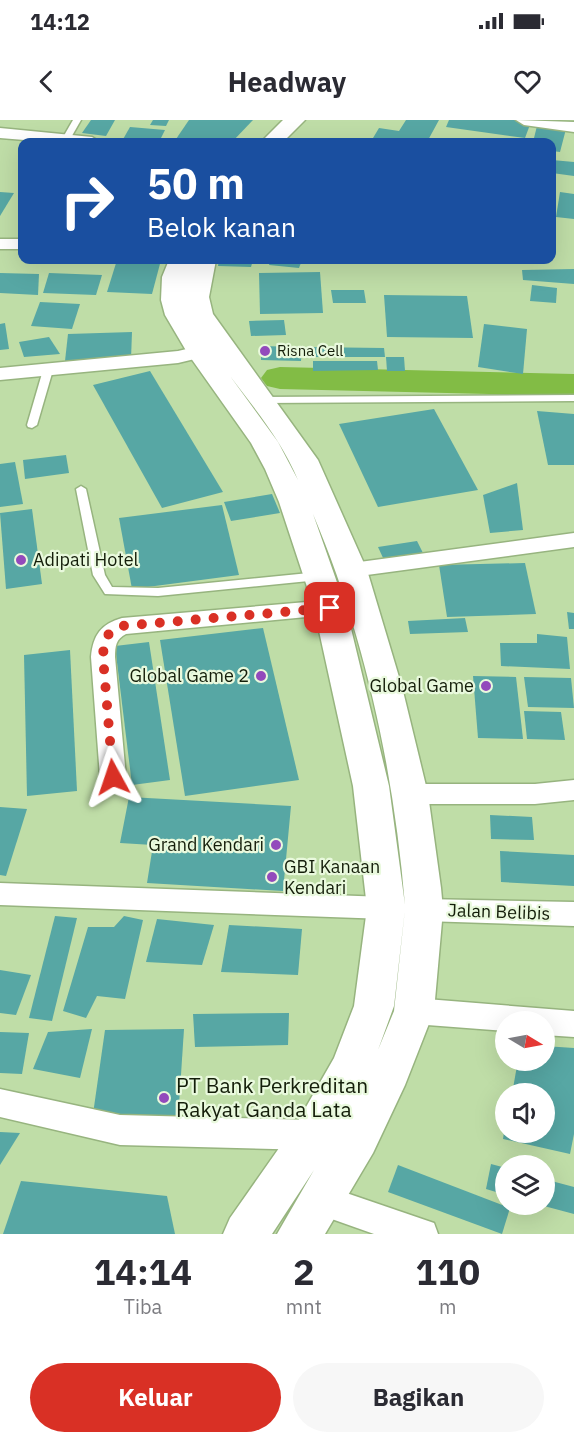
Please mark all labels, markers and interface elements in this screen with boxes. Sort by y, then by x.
text: 14:12 [30,7,90,36]
text: Headway [228,64,346,99]
icon: back [30,65,63,98]
icon: heart [511,65,544,98]
text: 50 m [147,156,245,211]
icon: right [48,162,126,240]
text: Belok kanan [147,209,296,244]
place label: Risna Cell [277,341,343,360]
marker: Risna Cell [258,344,272,358]
place label: Adipati Hotel [33,548,139,571]
marker: Adipati Hotel [14,553,28,567]
pin [304,582,355,633]
icon: arrive [313,591,346,624]
place label: Global Game 2 [130,664,249,687]
marker: Global Game 2 [254,669,268,683]
place label: Global Game [370,674,474,697]
marker: Global Game [479,679,493,693]
position arrow [81,745,145,809]
place label: Grand Kendari [148,833,264,856]
marker: Grand Kendari [269,838,283,852]
place label: GBI Kanaan Kendari [284,855,380,899]
marker: GBI Kanaan Kendari [265,870,279,884]
street label: Jalan Belibis [447,898,551,925]
north arrow [495,1011,555,1071]
map controls [495,1011,555,1215]
place label: PT Bank Perkreditan Rakyat Ganda Lata [176,1071,368,1123]
button: sound [495,1083,555,1143]
marker: PT Bank Perkreditan Rakyat Ganda Lata [157,1091,171,1105]
button: layers [495,1155,555,1215]
text: 14:14 [94,1248,192,1295]
text: 2 [293,1248,315,1295]
text: 110 [415,1248,480,1295]
text: Tiba [124,1293,162,1320]
text: mnt [286,1293,322,1320]
text: m [439,1293,457,1320]
button: Keluar [30,1363,281,1432]
button: Bagikan [293,1363,544,1432]

